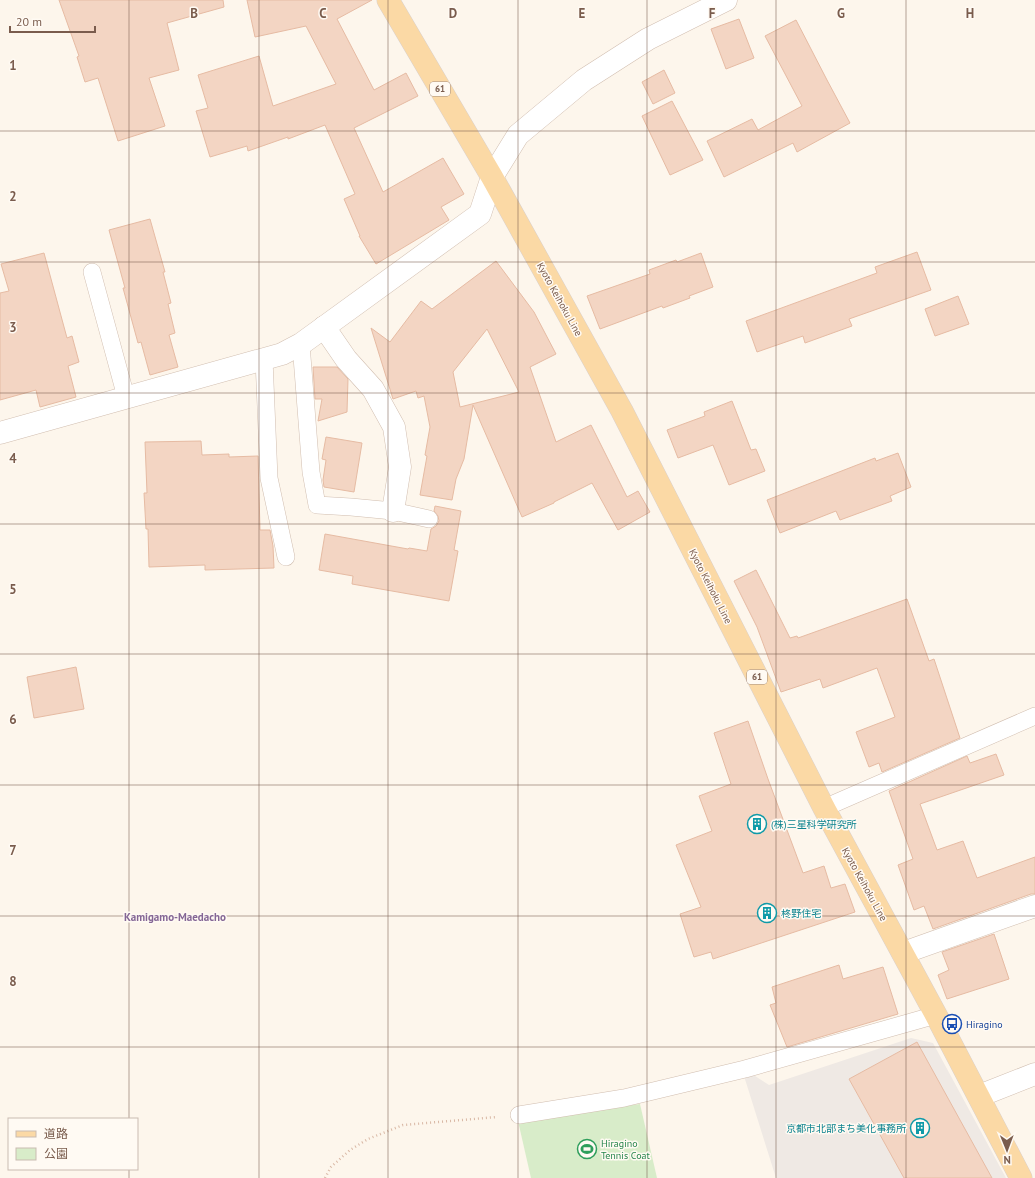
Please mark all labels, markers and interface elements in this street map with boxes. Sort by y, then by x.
text: B [190,5,198,22]
text: C [319,5,327,22]
text: D [449,5,457,22]
text: E [579,5,586,22]
text: F [709,5,716,22]
text: G [837,5,845,22]
text: H [966,5,974,22]
scale bar [10,8,95,34]
text: 20 m [16,14,42,29]
text: 1 [9,57,17,74]
road number: 61 [430,82,450,96]
text: 2 [9,188,17,205]
street label: Kyoto Keihoku Line [534,260,585,338]
text: 3 [9,319,17,336]
text: 4 [9,450,17,467]
street label: Kyoto Keihoku Line [686,547,735,626]
text: 5 [9,581,17,598]
road number: 61 [747,670,767,684]
text: 6 [9,711,17,728]
building icon: (株)三星科学研究所 [746,813,768,835]
place label: (株)三星科学研究所 [771,818,857,831]
text: 7 [9,842,17,859]
street label: Kyoto Keihoku Line [839,845,890,923]
building icon: 柊野住宅 [756,902,778,924]
place label: 柊野住宅 [781,907,821,920]
district label: Kamigamo-Maedacho [124,910,226,924]
text: 8 [9,973,17,990]
bus stop icon: Hiragino [941,1013,963,1035]
place label: Hiragino [966,1018,1003,1031]
building icon: 京都市北部まち美化事務所 [909,1117,931,1139]
legend [8,1118,138,1170]
place label: 京都市北部まち美化事務所 [786,1122,906,1135]
text: 道路 [44,1126,68,1141]
north arrow [987,1130,1027,1170]
place label: Hiragino Tennis Coat [601,1137,651,1162]
sports icon: Hiragino Tennis Coat [576,1138,598,1160]
text: 公園 [44,1146,68,1161]
text: N [1003,1153,1011,1167]

